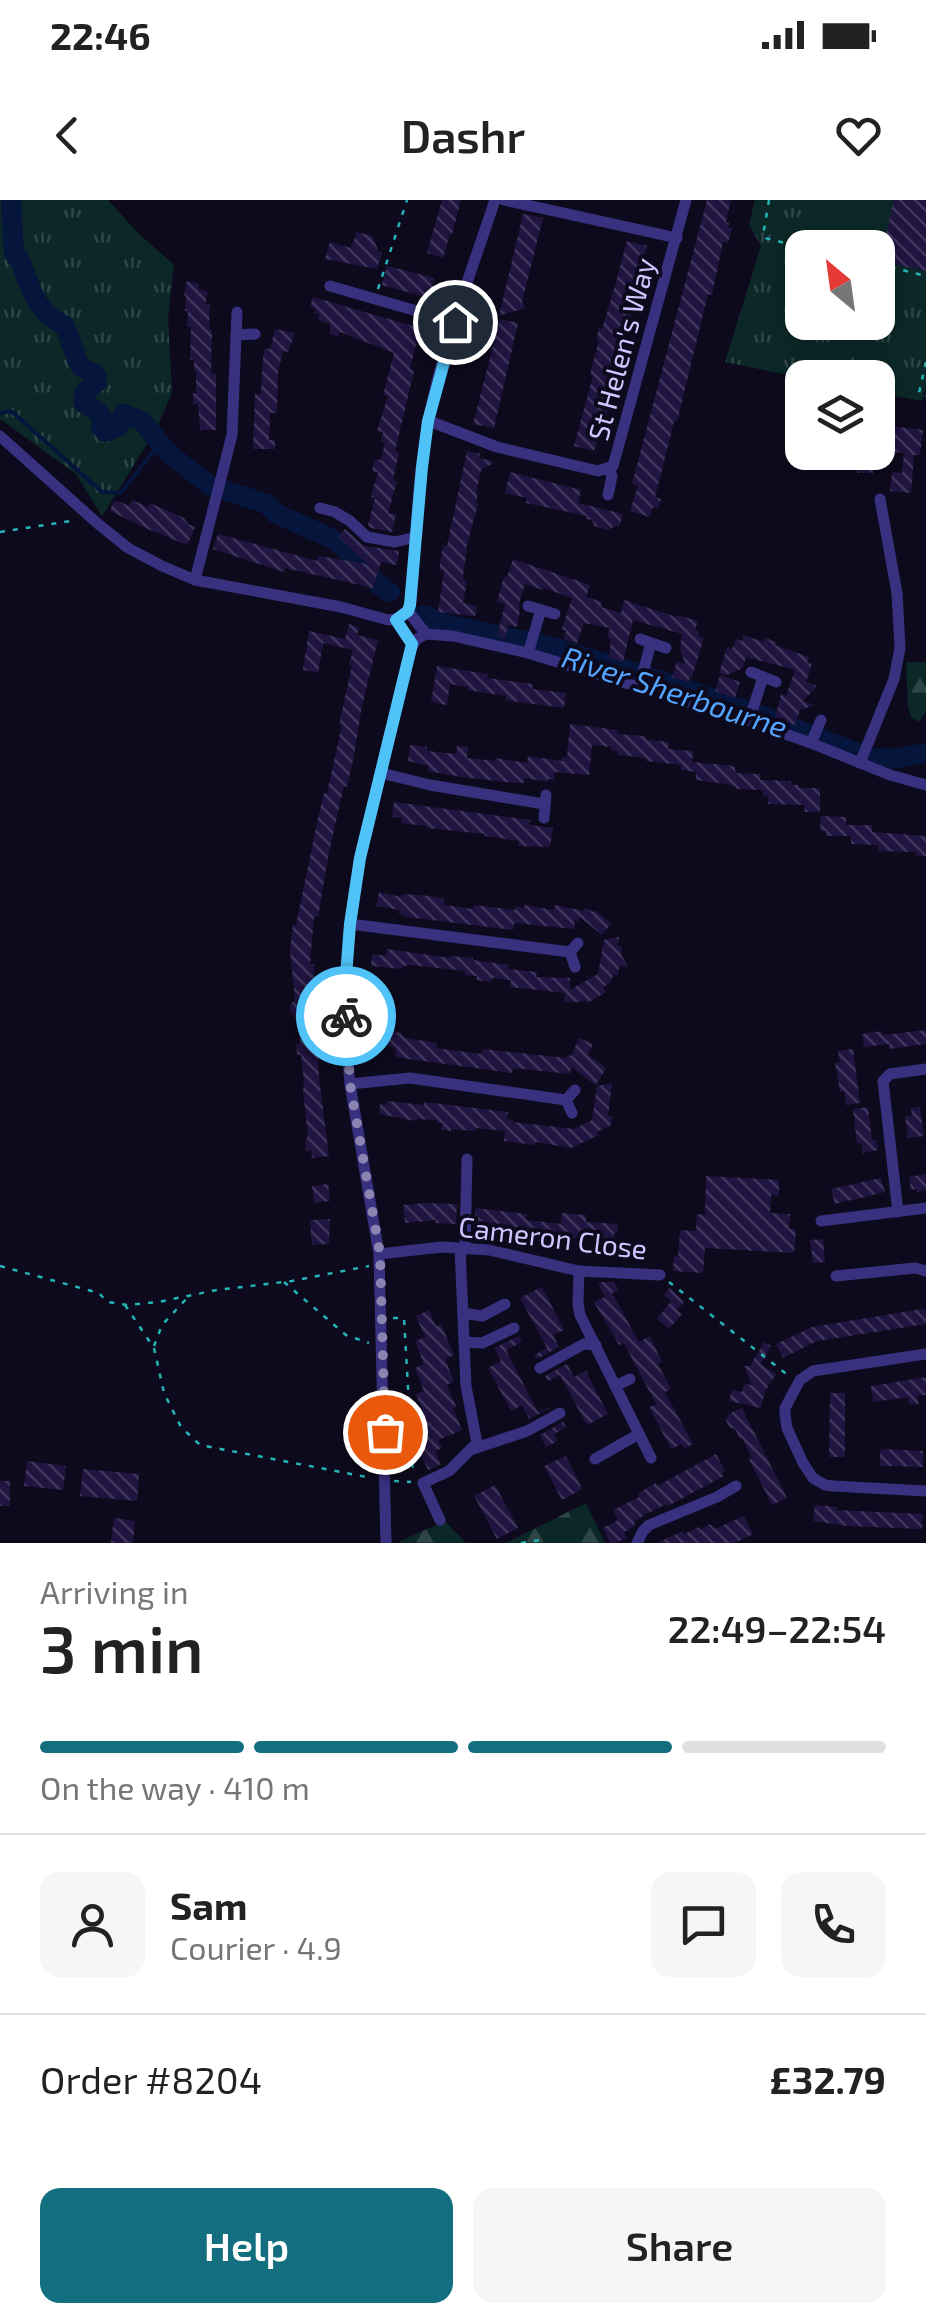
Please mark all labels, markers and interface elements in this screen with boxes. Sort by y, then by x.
text: 22:46 [50,12,151,58]
icon: back [40,108,95,163]
text: Dashr [401,108,525,162]
icon: heart [831,108,886,163]
north arrow [785,230,895,340]
map controls [785,230,895,470]
street label: St Helen's Way [580,254,662,444]
pin [413,280,498,365]
icon: home [428,295,483,350]
button: layers [785,360,895,470]
water label: River Sherbourne [558,638,792,744]
courier [296,966,396,1066]
icon: bike [319,989,374,1044]
street label: Cameron Close [457,1209,649,1265]
pin [343,1390,428,1475]
icon: bag [358,1405,413,1460]
text: Arriving in [40,1572,189,1610]
text: 22:49–22:54 [668,1605,886,1651]
text: 3 min [40,1608,204,1686]
text: On the way · 410 m [40,1768,310,1806]
button: person [40,1872,145,1977]
button: chat [651,1872,756,1977]
button: phone [781,1872,886,1977]
text: Sam [170,1882,247,1928]
text: Courier · 4.9 [170,1928,342,1966]
text: Order #8204 [40,2056,262,2102]
text: £32.79 [770,2056,886,2102]
button: Help [40,2188,453,2303]
button: Share [473,2188,886,2303]

